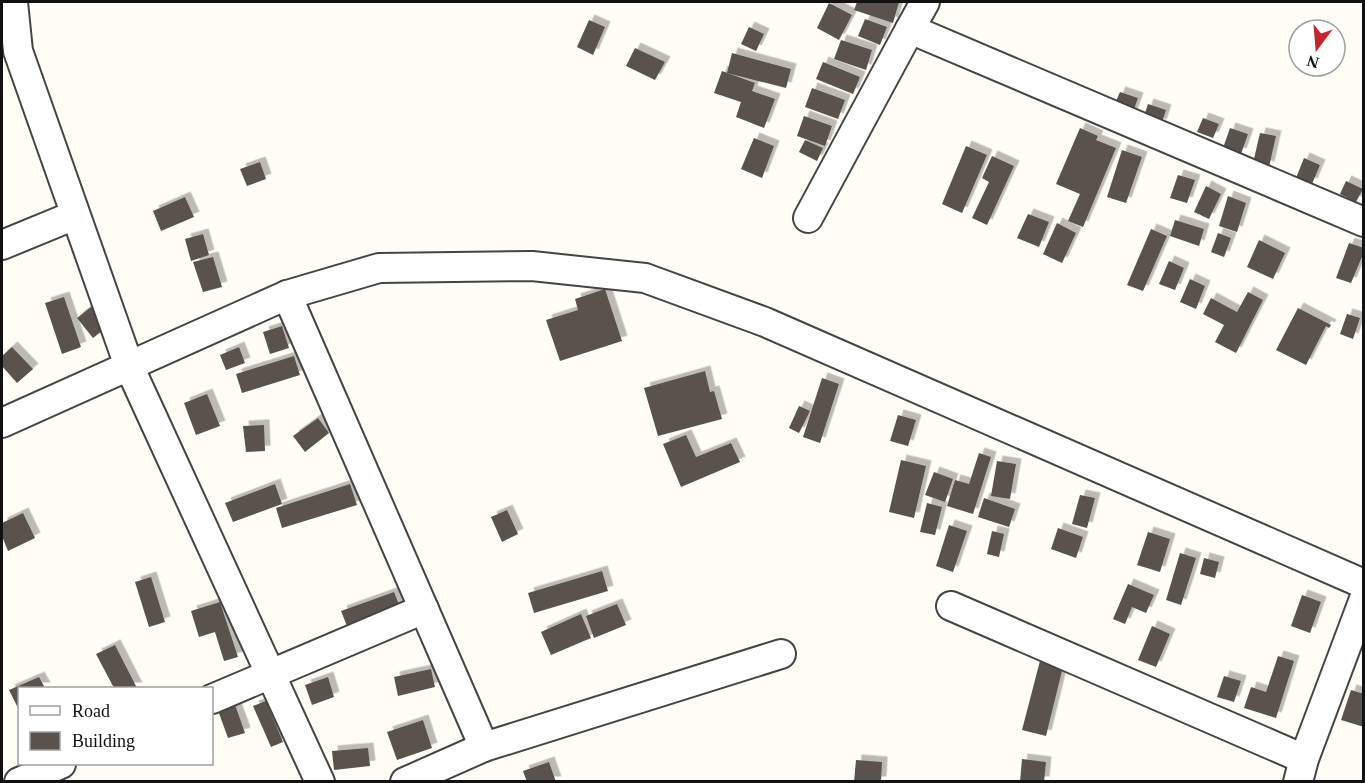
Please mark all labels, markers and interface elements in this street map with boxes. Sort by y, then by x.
north arrow [1287,18,1347,78]
text: N [1305,52,1321,72]
legend [18,687,213,765]
text: Road [72,701,110,721]
text: Building [72,731,135,751]

